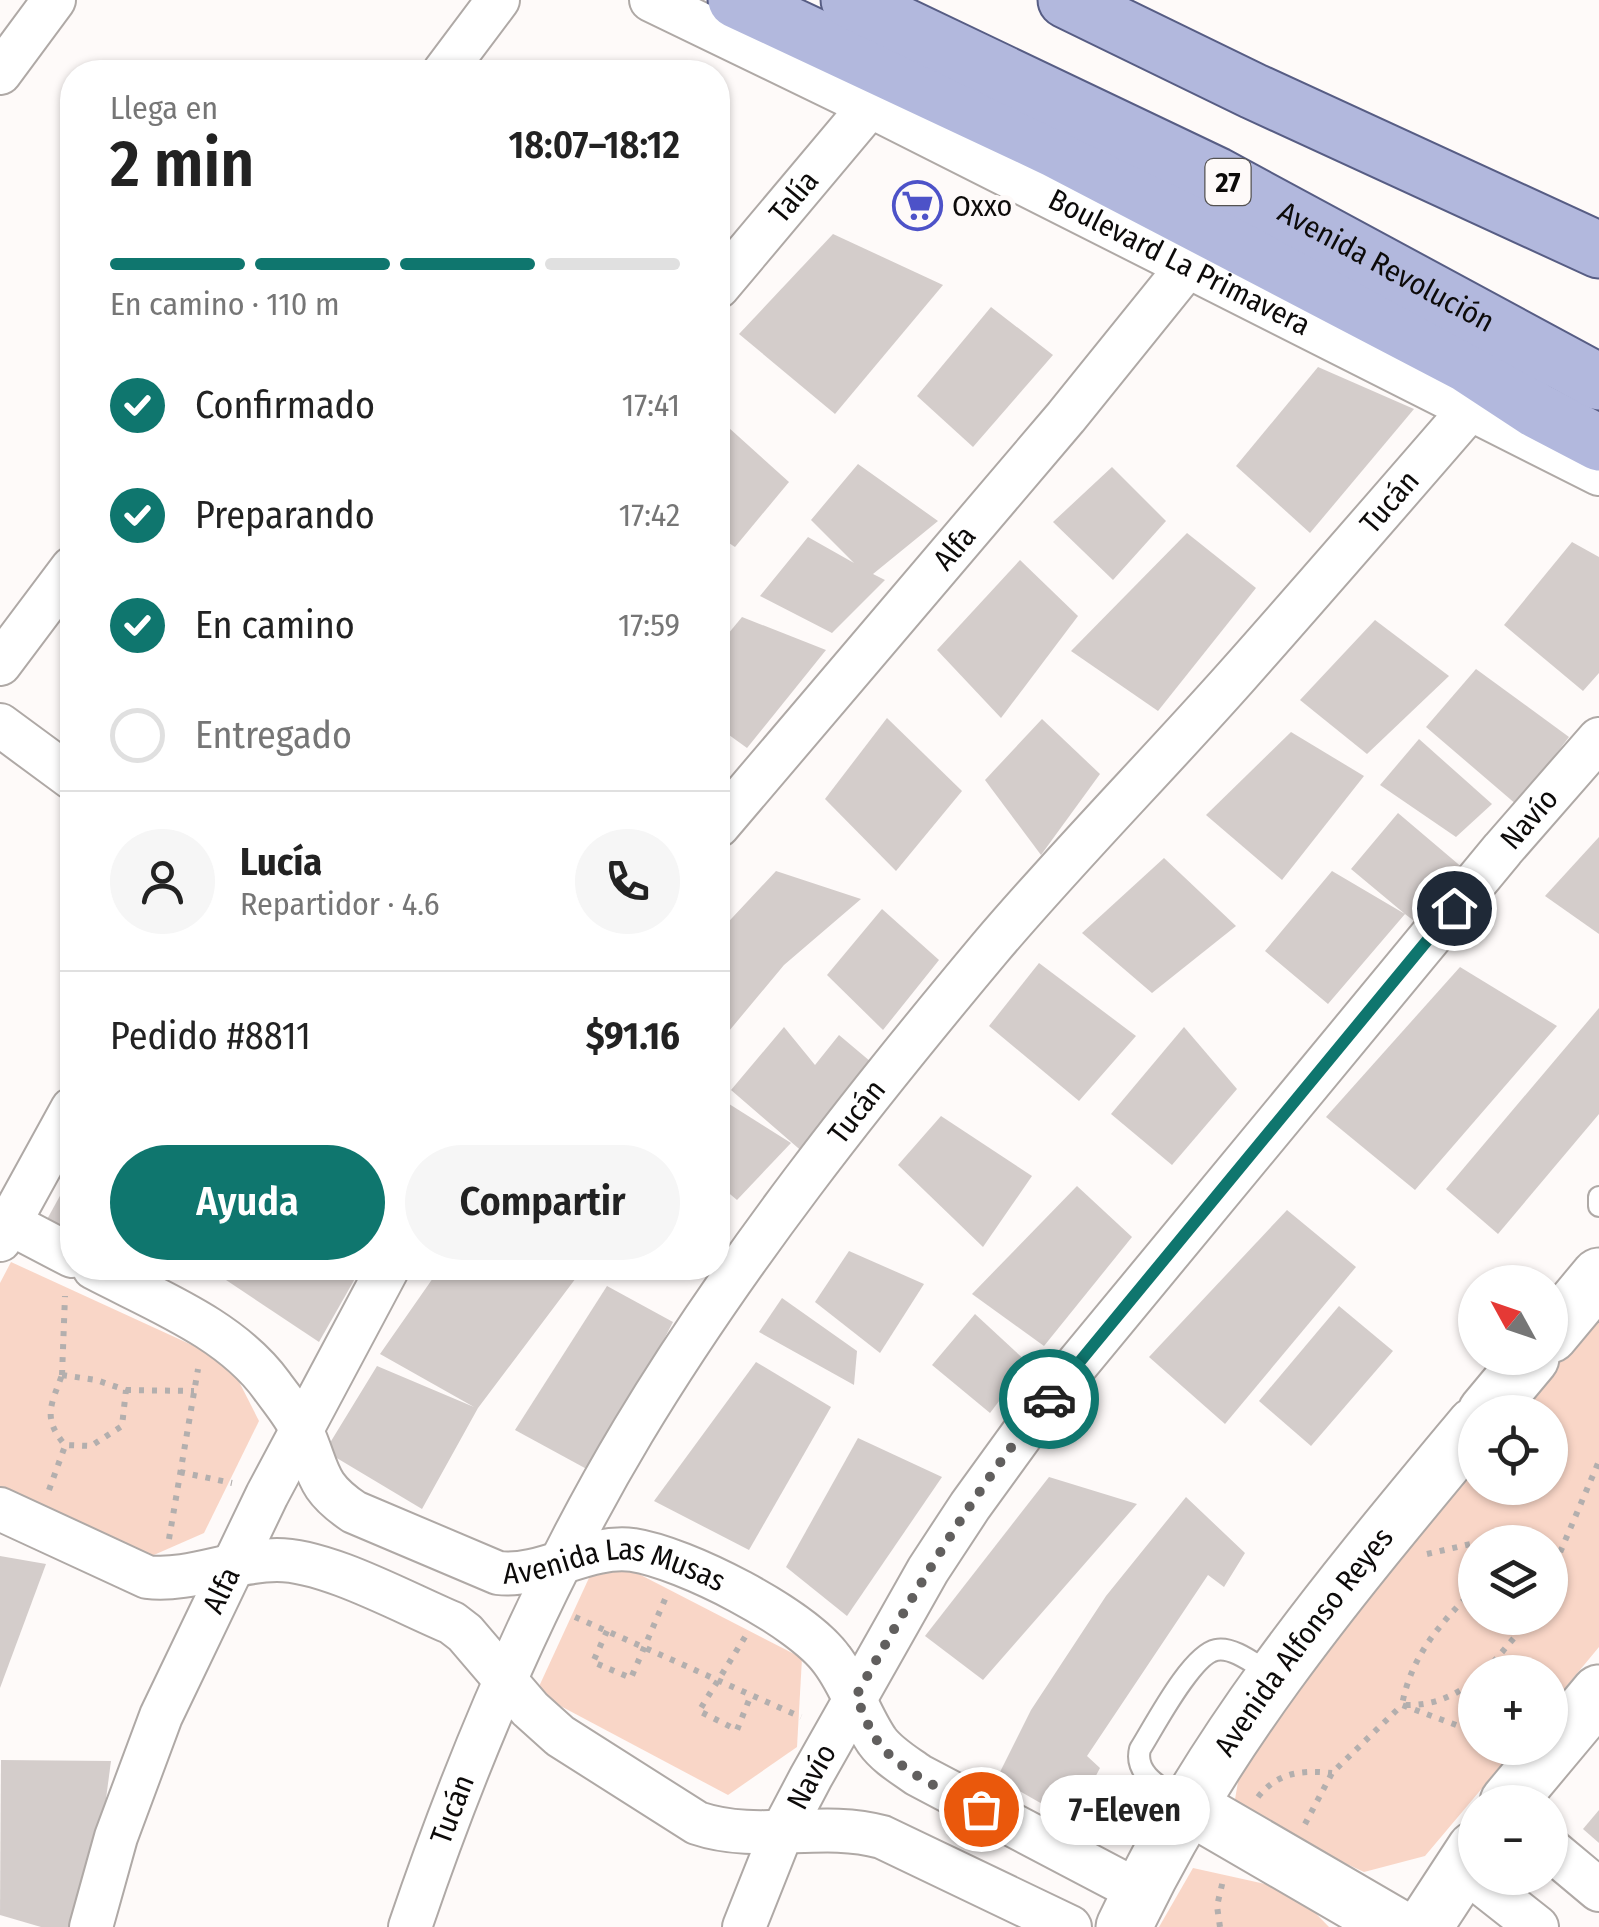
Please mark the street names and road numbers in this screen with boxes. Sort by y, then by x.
road number: 27 [1206,159,1250,205]
street label: Talía [762,163,826,230]
street label: Boulevard La Primavera [1043,181,1316,343]
street label: Avenida Revolución [1272,194,1500,340]
street label: Tucán [1353,463,1427,541]
street label: Alfa [926,518,983,578]
street label: Navío [1493,781,1566,857]
street label: Tucán [821,1072,893,1151]
street label: Avenida Alfonso Reyes [1207,1520,1401,1763]
street label: Avenida Las Musas [503,1531,731,1599]
street label: Alfa [195,1561,248,1619]
street label: Navío [779,1738,844,1816]
street label: Tucán [423,1770,482,1849]

